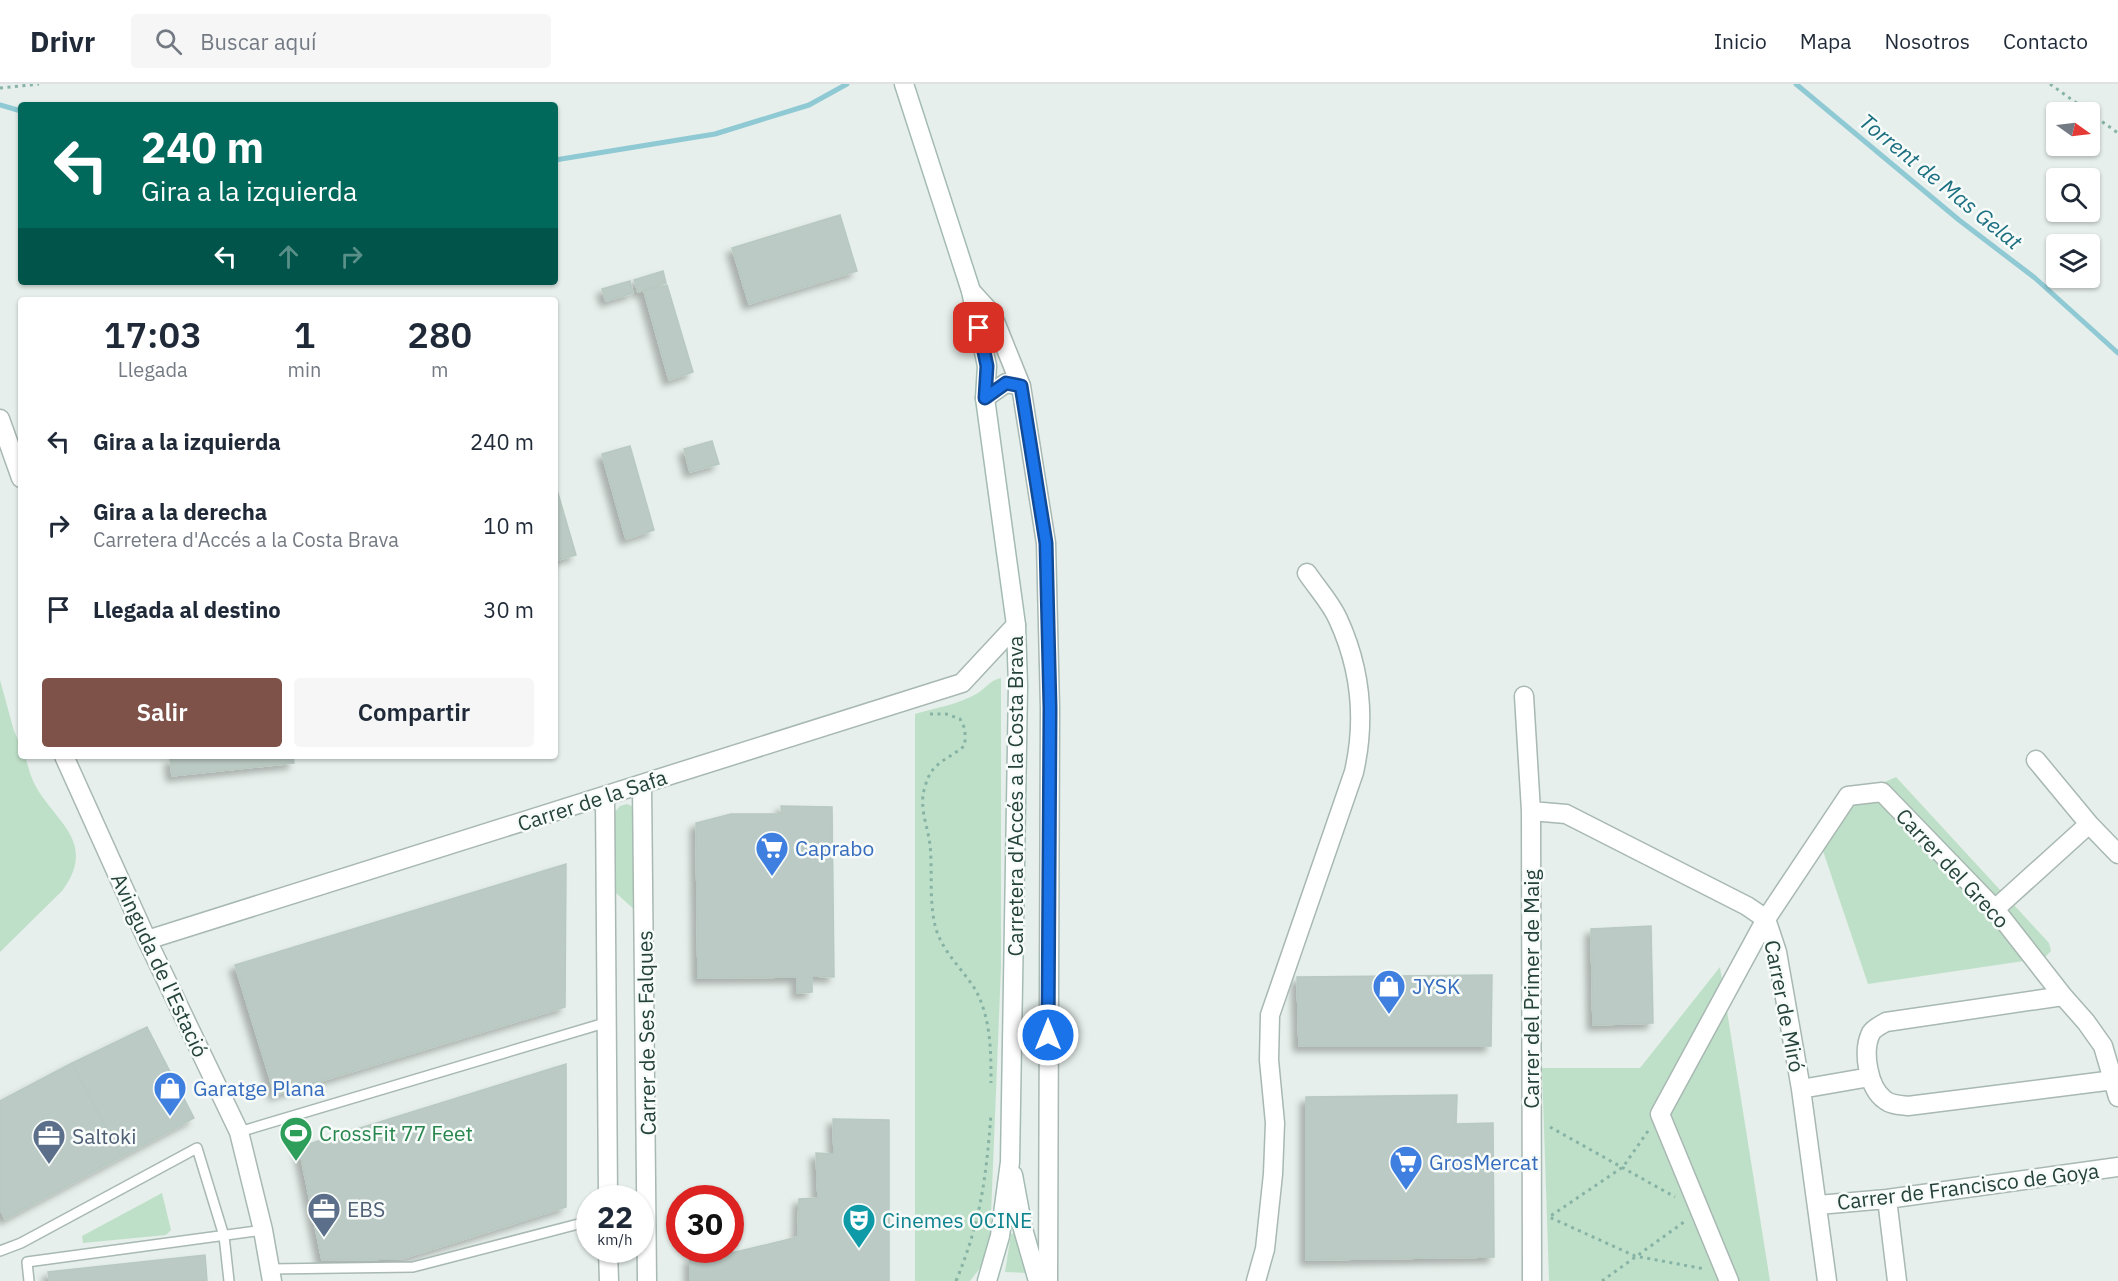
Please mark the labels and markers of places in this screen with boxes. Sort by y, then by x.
pin [953,302,1004,353]
supermarket icon: Caprabo [754,830,790,877]
place label: Caprabo [795,834,874,862]
shop icon: JYSK [1371,968,1407,1015]
place label: JYSK [1412,972,1460,1000]
shop icon: Garatge Plana [152,1070,188,1117]
place label: Garatge Plana [193,1074,325,1102]
sports icon: CrossFit 77 Feet [278,1115,314,1162]
office icon: Saltoki [31,1118,67,1165]
place label: CrossFit 77 Feet [319,1119,473,1147]
place label: Saltoki [72,1122,136,1150]
supermarket icon: GrosMercat [1388,1144,1424,1191]
place label: GrosMercat [1429,1148,1539,1176]
office icon: EBS [306,1191,342,1238]
place label: EBS [347,1195,385,1223]
theatre icon: Cinemes OCINE [841,1202,877,1249]
place label: Cinemes OCINE [882,1206,1032,1234]

